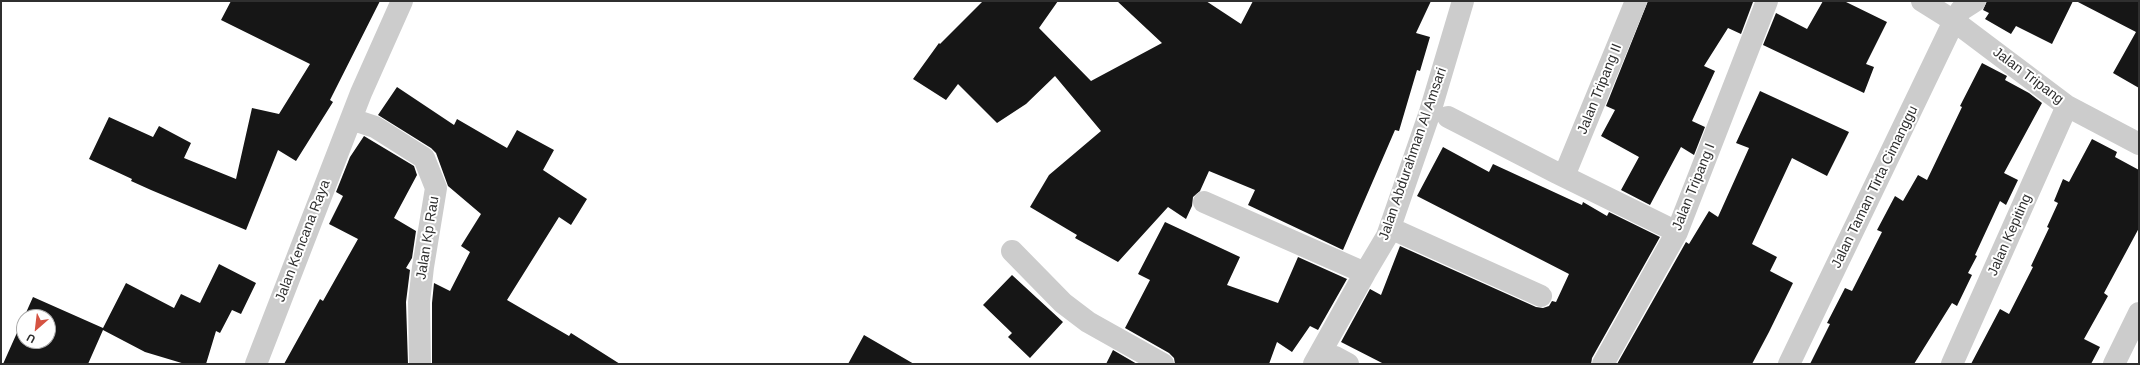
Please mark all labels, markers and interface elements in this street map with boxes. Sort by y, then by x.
street label: Jalan Tripang II [1574,41,1626,137]
street label: Jalan Tripang [1989,44,2067,108]
street label: Jalan Abdurahman Al Amsari [1376,66,1450,242]
street label: Jalan Taman Tirta Cimanggu [1828,103,1922,271]
street label: Jalan Tripang I [1669,141,1719,233]
street label: Jalan Kencana Raya [272,178,334,304]
street label: Jalan Kepiting [1984,191,2036,279]
street label: Jalan Kp Rau [413,195,443,281]
north arrow [16,309,56,349]
text: U [25,332,37,346]

